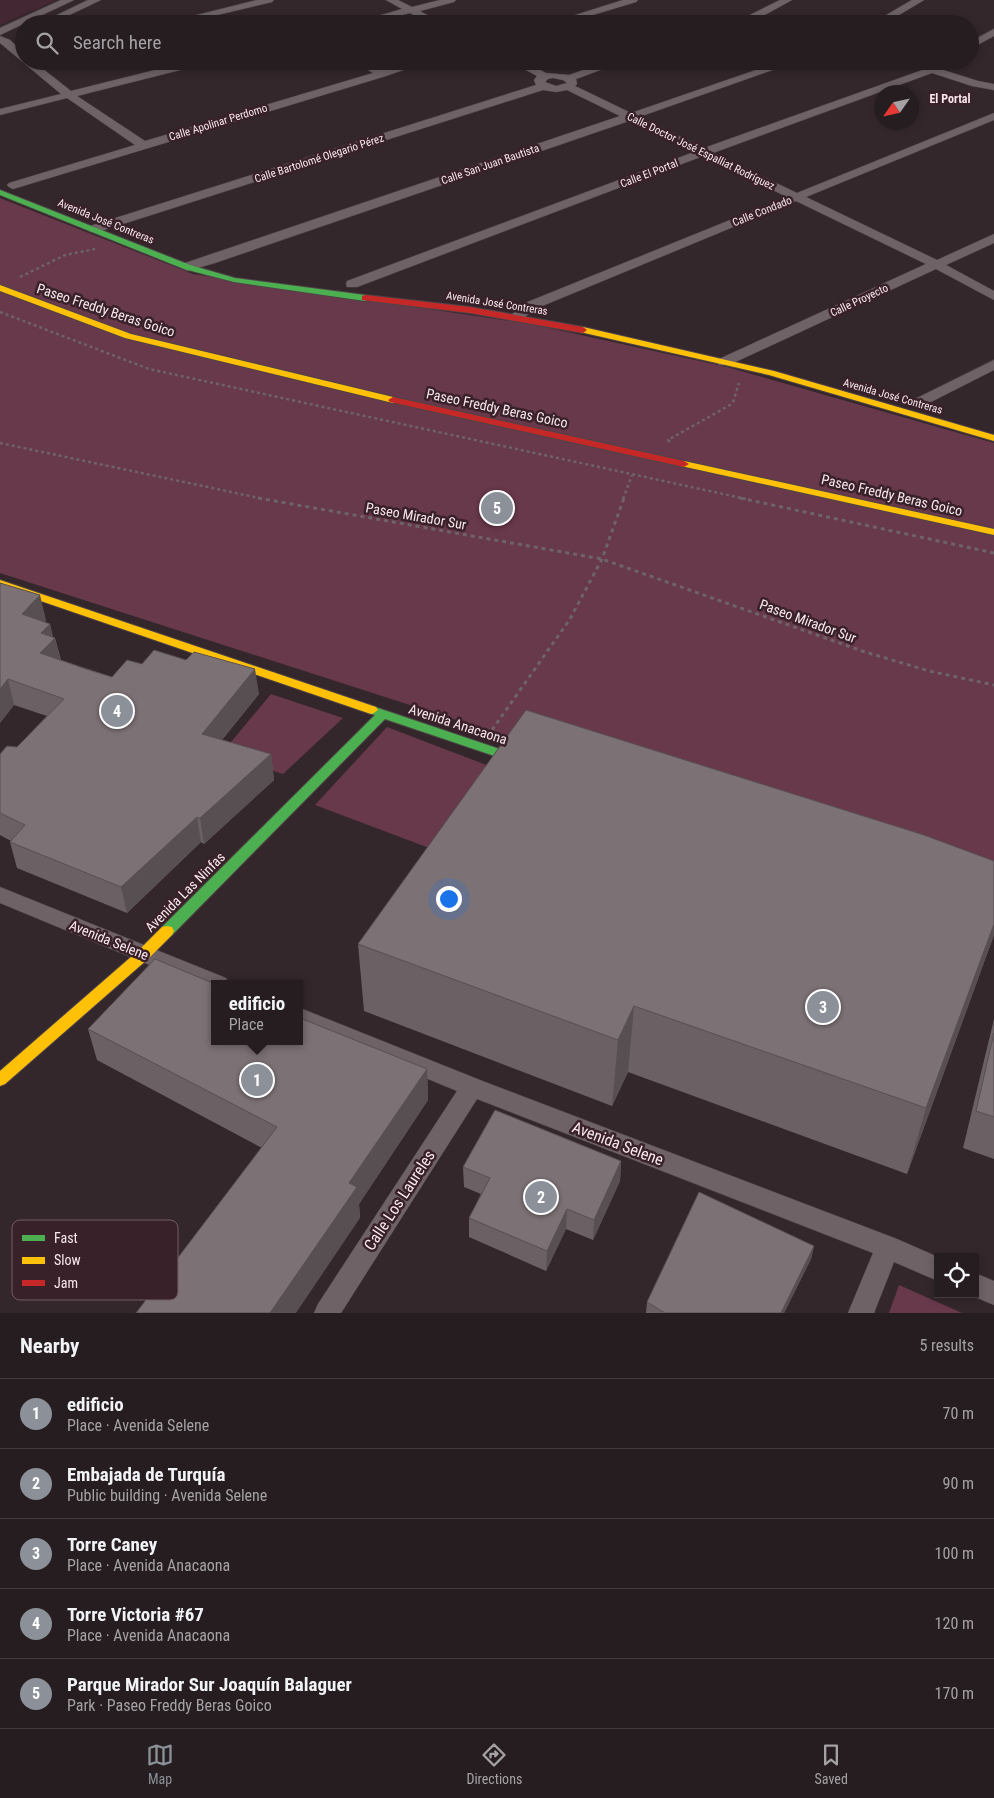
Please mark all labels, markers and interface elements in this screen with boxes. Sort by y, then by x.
search box [15,15,979,70]
icon: search [33,29,61,57]
text: Search here [73,31,161,54]
north arrow [874,85,919,130]
district label: El Portal [929,92,971,106]
street label: Calle Apolinar Perdomo [167,101,269,144]
street label: Calle Doctor José Espalliat Rodríguez [625,110,777,193]
street label: Calle Bartolomé Olegario Pérez [253,131,386,186]
street label: Calle San Juan Bautista [439,142,541,187]
street label: Calle El Portal [618,156,680,190]
street label: Calle Condado [731,193,794,229]
street label: Avenida José Contreras [56,196,156,247]
street label: Paseo Freddy Beras Goico [35,280,177,340]
street label: Calle Proyecto [828,281,891,320]
street label: Avenida José Contreras [445,289,549,318]
street label: Avenida José Contreras [842,376,944,417]
street label: Paseo Freddy Beras Goico [425,385,569,431]
street label: Paseo Freddy Beras Goico [820,471,964,519]
pin: 5 [481,489,513,527]
street label: Paseo Mirador Sur [364,499,468,533]
street label: Paseo Mirador Sur [757,596,859,646]
pin: 4 [101,692,133,730]
street label: Avenida Anacaona [407,701,509,747]
street label: Avenida Las Ninfas [142,849,228,935]
your location [436,886,462,912]
street label: Avenida Selene [67,917,151,963]
popup [211,980,303,1045]
pin: 3 [807,988,839,1026]
text: edificio [229,992,285,1015]
text: Place [229,1015,264,1034]
pin: 1 [241,1061,273,1099]
street label: Avenida Selene [570,1117,666,1170]
street label: Calle Los Laureles [360,1147,439,1254]
pin: 2 [525,1178,557,1216]
legend [12,1220,178,1300]
text: Fast [54,1230,78,1246]
text: Slow [54,1252,81,1268]
map controls [934,1253,979,1298]
button: locate [934,1253,979,1298]
text: Jam [54,1275,78,1291]
text: Nearby [20,1334,79,1358]
text: 5 results [919,1336,974,1355]
text: edificio [67,1393,124,1416]
text: 1 [32,1404,40,1423]
text: 70 m [942,1404,974,1423]
text: Place · Avenida Selene [67,1416,209,1435]
text: Embajada de Turquía [67,1463,225,1486]
text: 2 [32,1474,40,1493]
text: 90 m [942,1474,974,1493]
text: Public building · Avenida Selene [67,1486,267,1505]
text: Torre Caney [67,1533,157,1556]
text: 3 [32,1544,40,1563]
text: 100 m [935,1544,974,1563]
text: Place · Avenida Anacaona [67,1556,230,1575]
text: Torre Victoria #67 [67,1603,204,1626]
text: 4 [32,1614,40,1633]
text: 120 m [935,1614,974,1633]
text: Place · Avenida Anacaona [67,1626,230,1645]
text: Parque Mirador Sur Joaquín Balaguer [67,1673,352,1696]
text: 5 [32,1684,40,1703]
text: 170 m [935,1684,974,1703]
text: Park · Paseo Freddy Beras Goico [67,1696,272,1715]
tab: Map [146,1741,174,1787]
tab: Directions [466,1741,522,1787]
tab: Saved [815,1741,848,1787]

